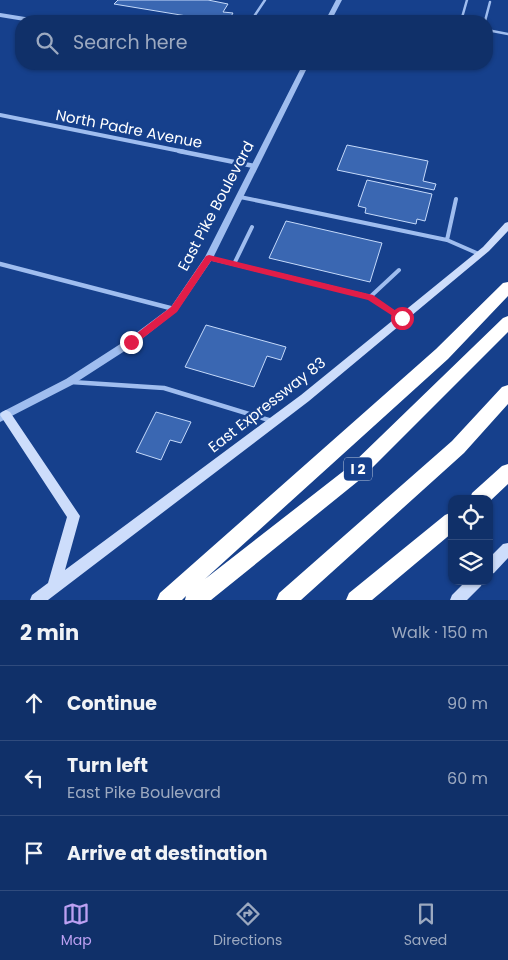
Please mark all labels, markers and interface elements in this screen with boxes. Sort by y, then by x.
search box [15,15,493,70]
icon: search [33,29,61,57]
text: Search here [73,29,187,56]
street label: North Padre Avenue [54,104,204,153]
street label: East Pike Boulevard [172,137,259,274]
route start [391,307,414,330]
route end [120,331,143,354]
street label: East Expressway 83 [204,352,330,457]
road number: I 2 [344,458,372,480]
map controls [448,495,493,585]
button: locate [448,495,493,540]
button: layers [448,540,493,585]
text: 2 min [20,618,79,647]
text: Walk · 150 m [391,621,488,644]
icon: ahead [20,689,48,717]
text: Continue [67,690,157,717]
text: 90 m [447,692,488,715]
text: Turn left [67,752,148,779]
icon: left [20,764,48,792]
text: 60 m [447,767,488,790]
text: East Pike Boulevard [67,781,221,804]
icon: arrive [20,839,48,867]
text: Arrive at destination [67,840,268,867]
tab: Map [61,900,92,951]
tab: Directions [213,900,282,951]
tab: Saved [404,900,447,951]

